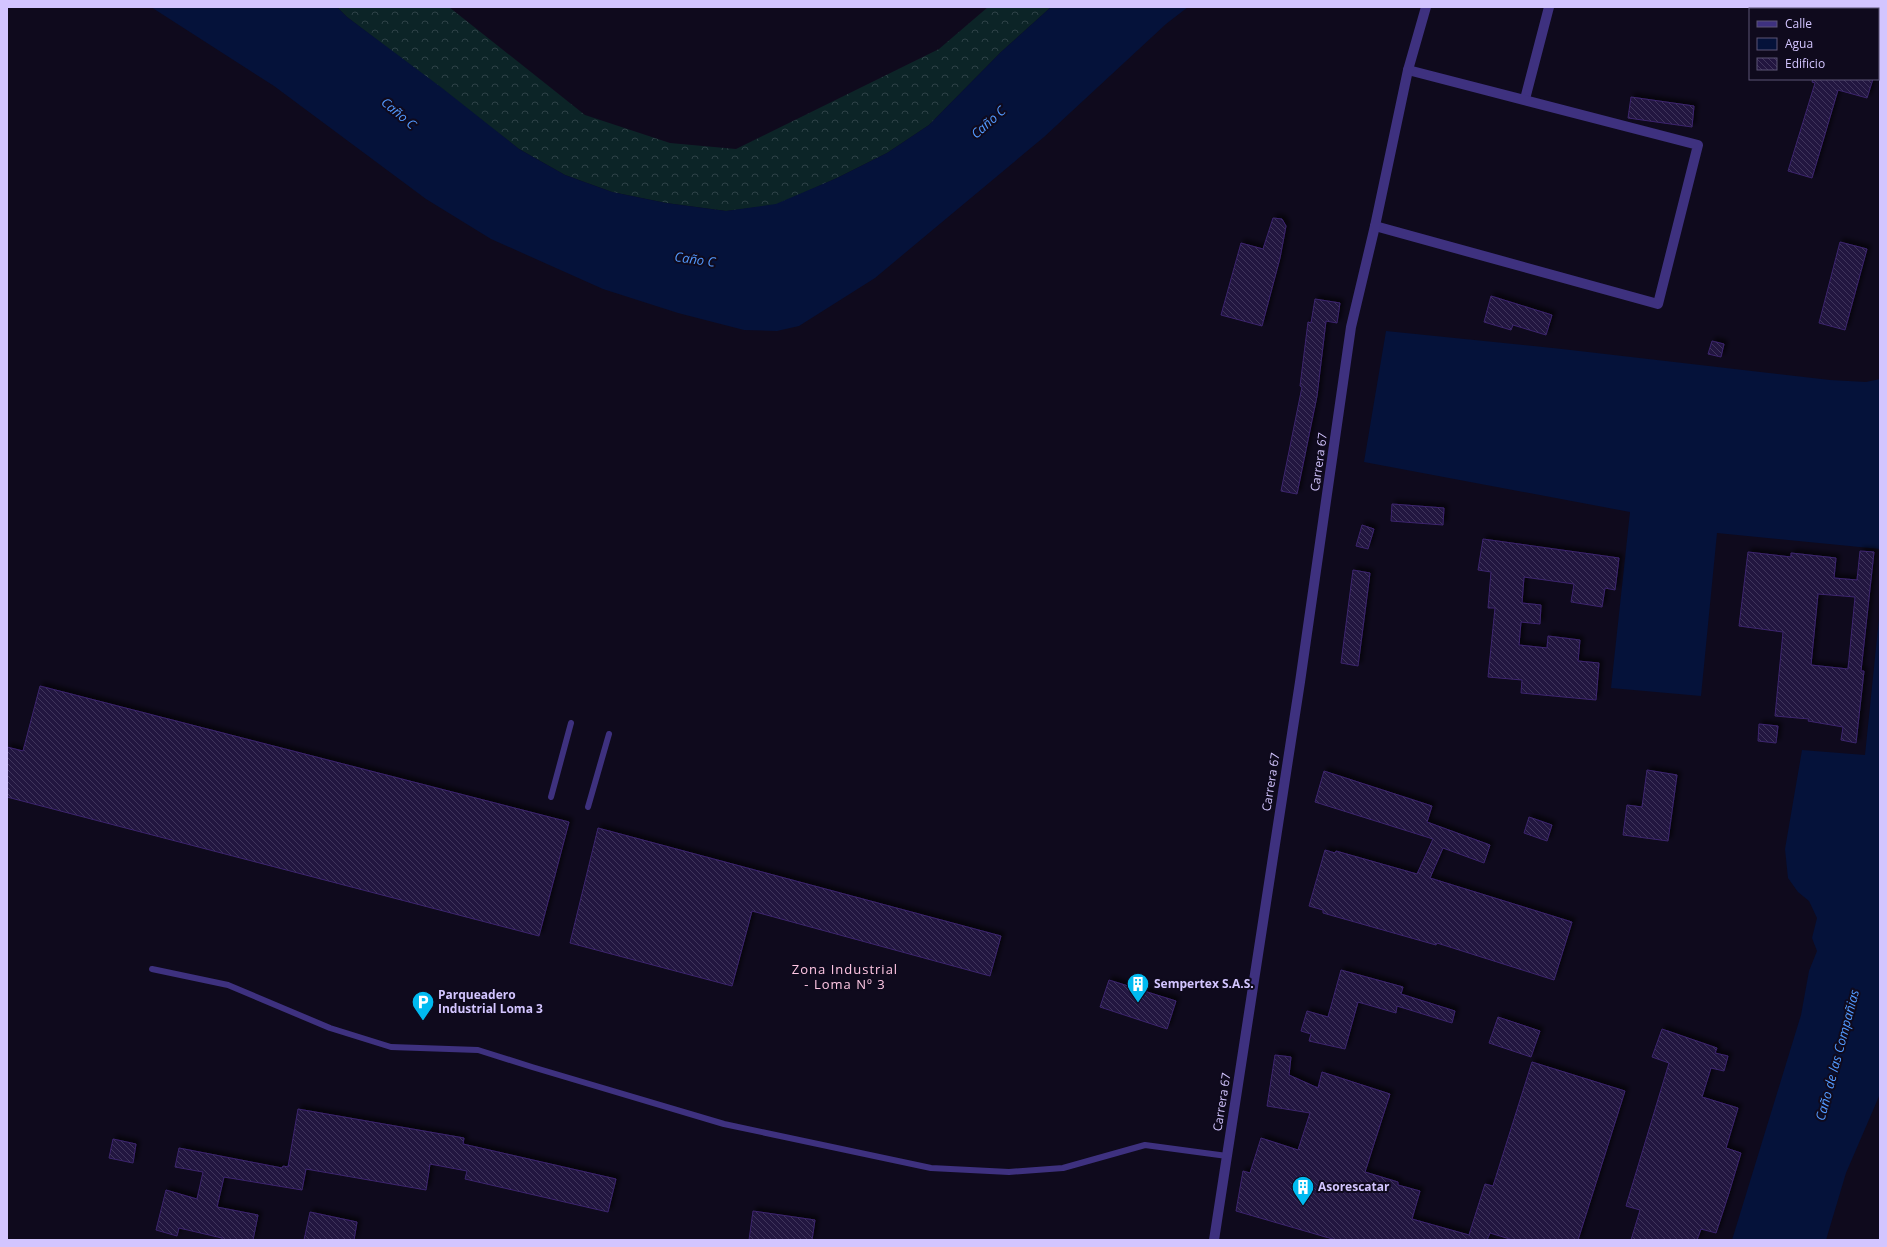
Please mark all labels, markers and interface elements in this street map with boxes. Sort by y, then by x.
legend [1749,8,1879,80]
text: Calle [1785,15,1812,32]
text: Agua [1785,35,1813,52]
text: Edificio [1785,55,1825,72]
water label: Caño C [378,93,421,134]
water label: Caño C [967,101,1010,142]
water label: Caño C [674,247,718,271]
street label: Carrera 67 [1306,431,1331,492]
street label: Carrera 67 [1257,751,1284,812]
district label: Zona Industrial - Loma Nº 3 [792,960,898,993]
building icon: Sempertex S.A.S. [1125,971,1151,1004]
place label: Sempertex S.A.S. [1154,975,1254,992]
place label: Parqueadero Industrial Loma 3 [438,986,543,1017]
water label: Caño de las Compañias [1811,987,1863,1123]
parking icon: Parqueadero Industrial Loma 3 [410,989,436,1022]
street label: Carrera 67 [1208,1071,1235,1132]
building icon: Asorescatar [1290,1174,1316,1207]
place label: Asorescatar [1318,1178,1390,1195]

